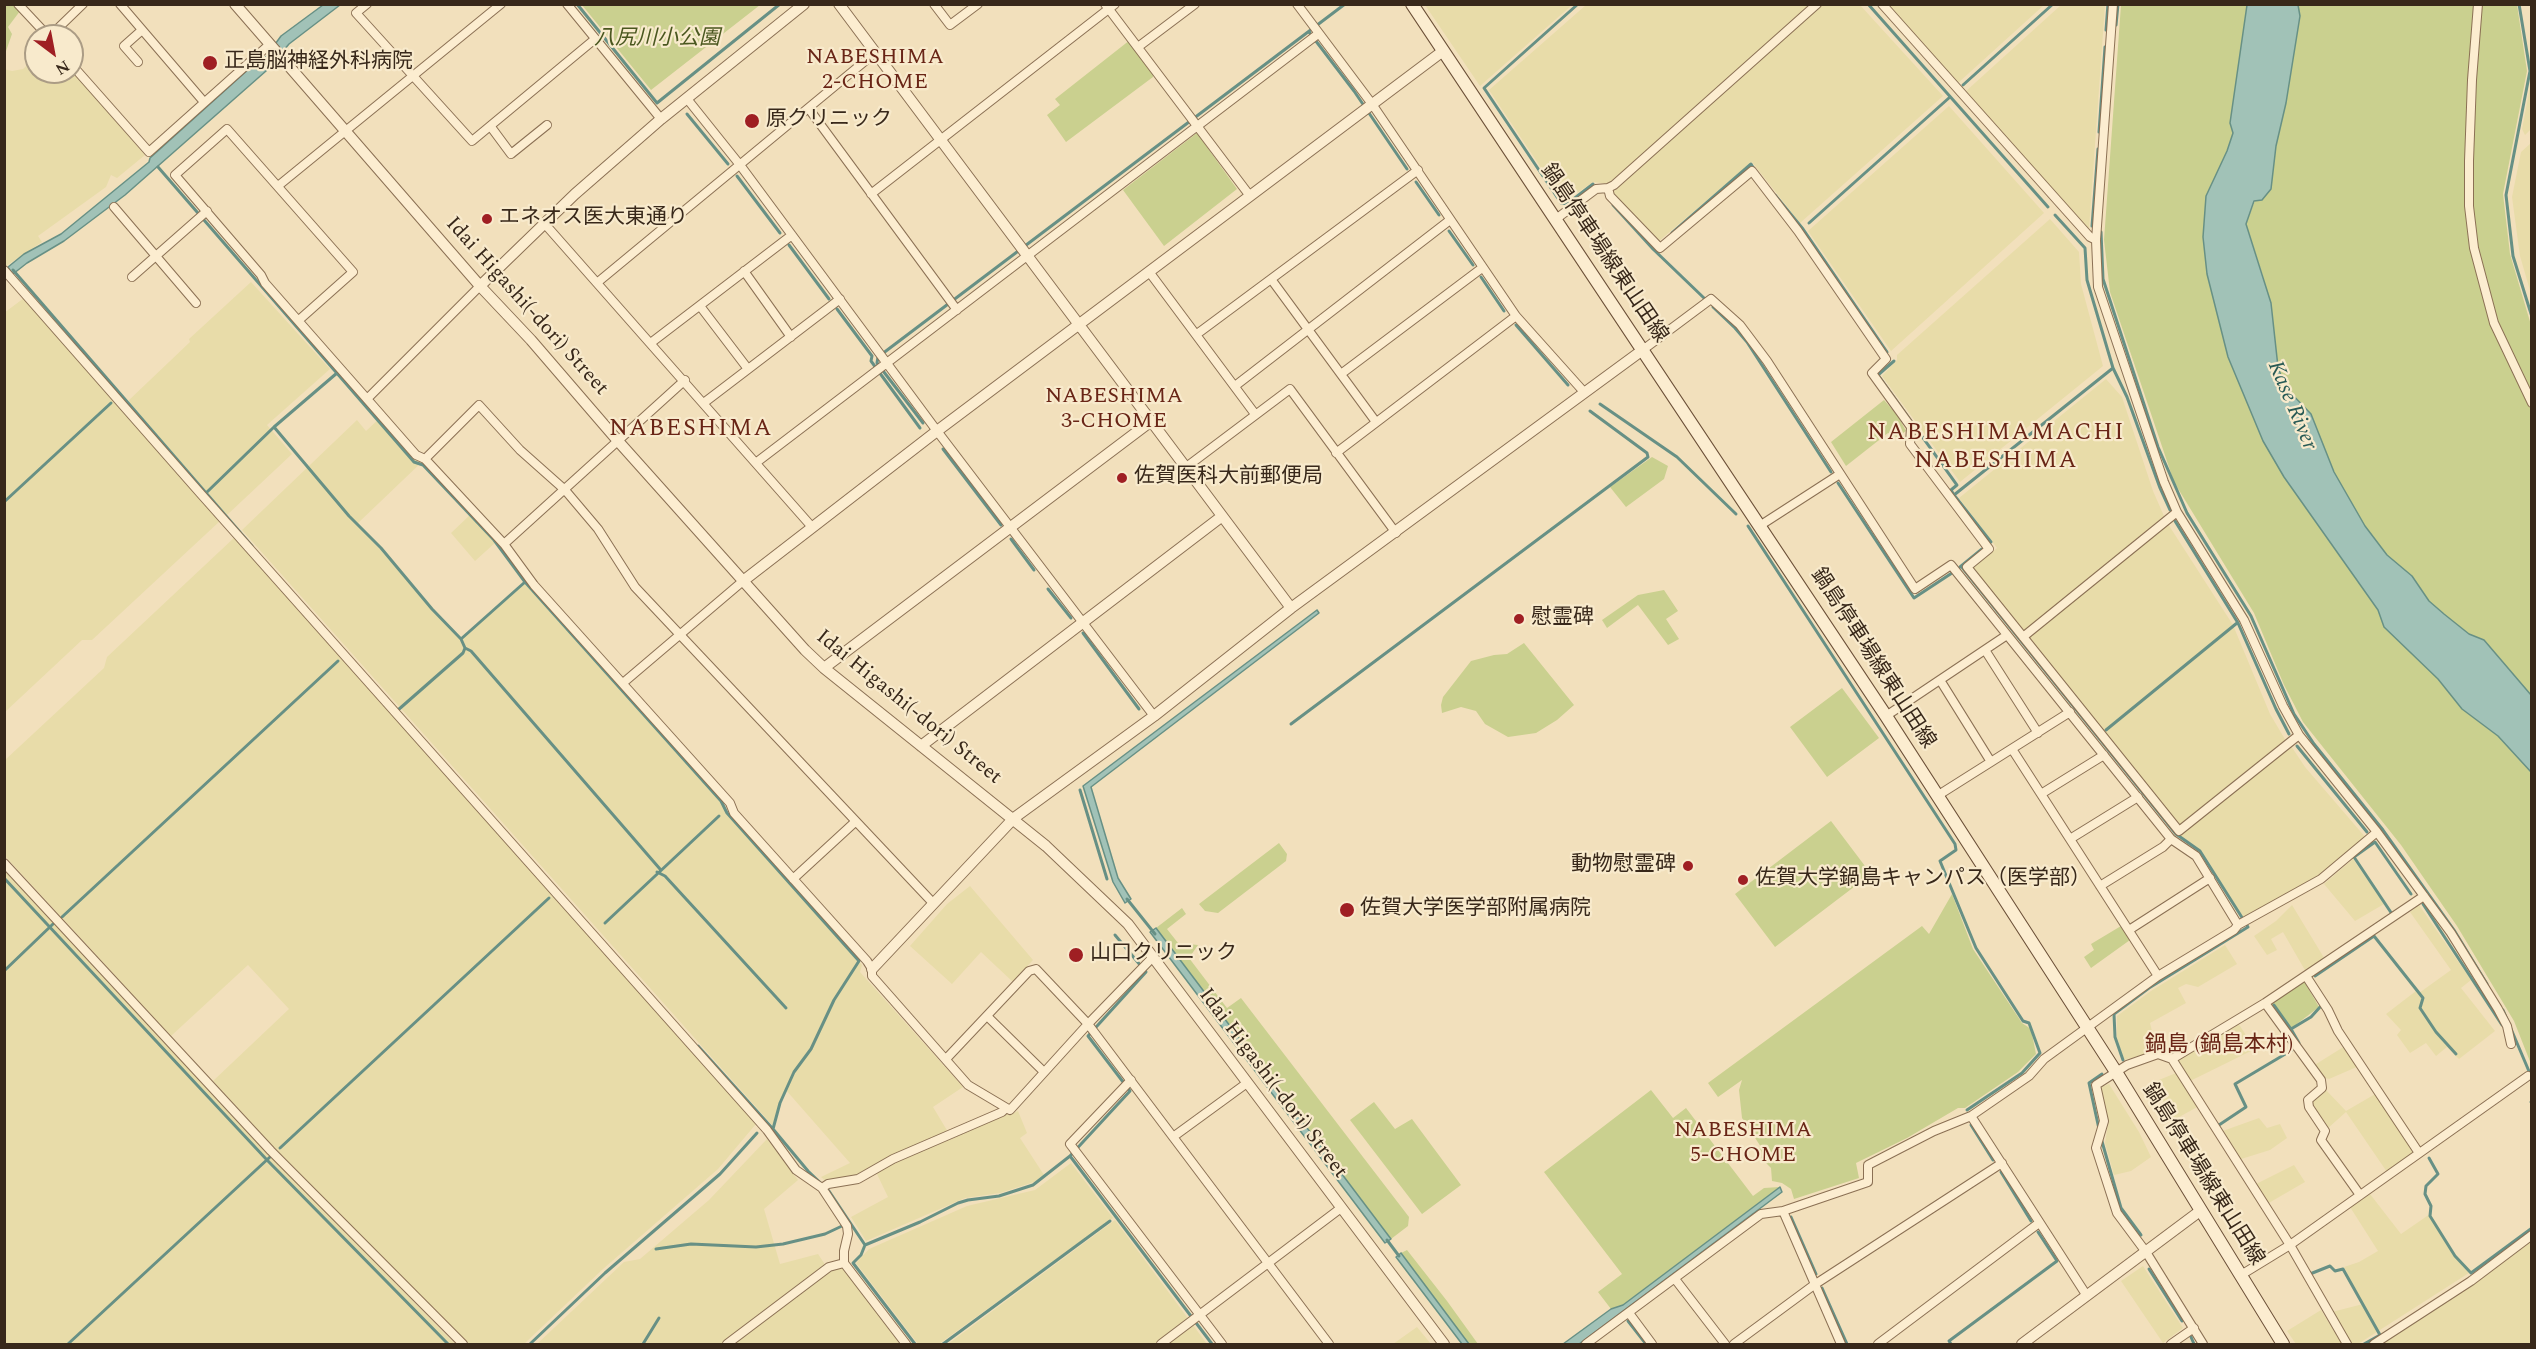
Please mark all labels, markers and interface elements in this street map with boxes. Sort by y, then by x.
north arrow [24,24,84,84]
park label: 八尻川小公園 [594,27,720,53]
district label: NABESHIMA 2-CHOME [799,46,951,98]
place label: 正島脳神経外科病院 [224,50,413,76]
text: N [51,54,74,81]
marker: 正島脳神経外科病院 [201,54,219,72]
place label: 原クリニック [766,108,892,134]
marker: 原クリニック [743,112,761,130]
street label: 鍋島停車場線東山田線 [1534,160,1672,348]
place label: エネオス医大東通り [499,206,688,232]
marker: エネオス医大東通り [480,212,494,226]
street label: Idai Higashi(-dori) Street [439,213,613,401]
water label: Kase River [2260,357,2322,455]
district label: NABESHIMA 3-CHOME [1038,385,1190,436]
district label: NABESHIMA [609,416,773,444]
district label: NABESHIMAMACHI NABESHIMA [1867,420,2125,476]
place label: 佐賀医科大前郵便局 [1134,465,1323,491]
marker: 佐賀医科大前郵便局 [1115,471,1129,485]
street label: 鍋島停車場線東山田線 [1804,564,1940,754]
place label: 慰霊碑 [1531,606,1594,632]
marker: 慰霊碑 [1512,612,1526,626]
street label: Idai Higashi(-dori) Street [810,625,1006,791]
place label: 動物慰霊碑 [1571,853,1676,879]
marker: 動物慰霊碑 [1681,859,1695,873]
place label: 佐賀大学鍋島キャンパス（医学部） [1755,867,2091,893]
marker: 佐賀大学鍋島キャンパス（医学部） [1736,873,1750,887]
place label: 佐賀大学医学部附属病院 [1360,897,1591,923]
marker: 佐賀大学医学部附属病院 [1338,901,1356,919]
place label: 山口クリニック [1090,942,1237,968]
marker: 山口クリニック [1067,946,1085,964]
street label: Idai Higashi(-dori) Street [1192,984,1352,1184]
district label: 鍋島 (鍋島本村) [2145,1034,2293,1060]
street label: 鍋島停車場線東山田線 [2136,1079,2268,1271]
district label: NABESHIMA 5-CHOME [1667,1119,1819,1170]

